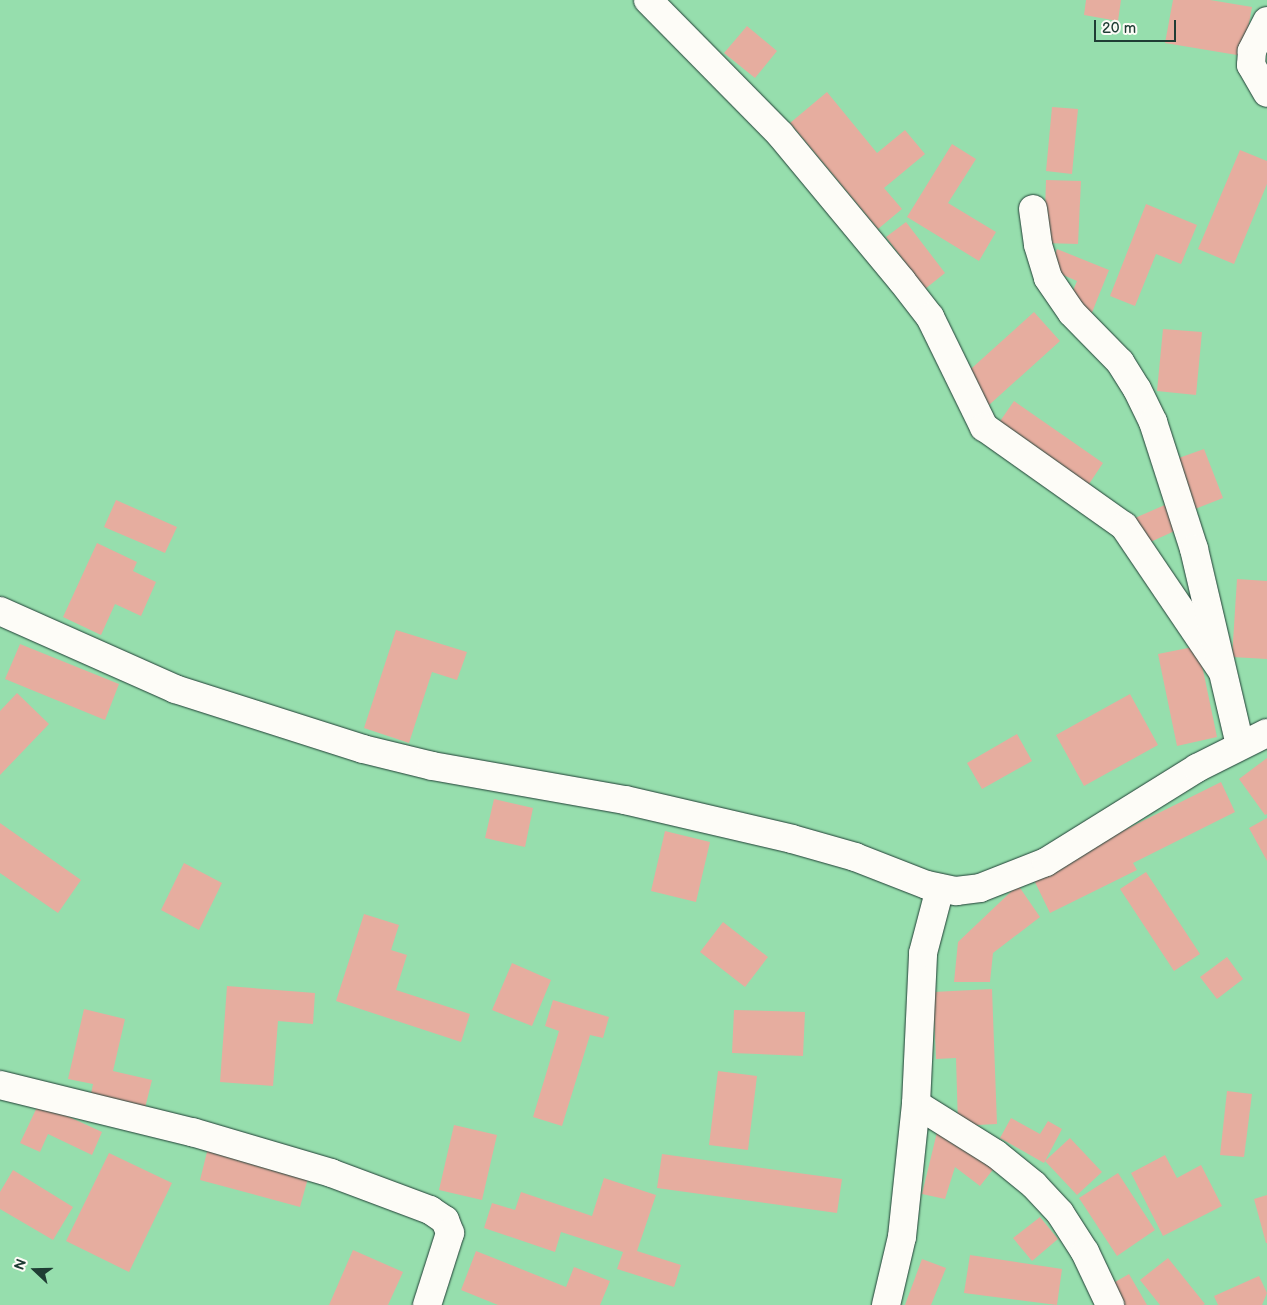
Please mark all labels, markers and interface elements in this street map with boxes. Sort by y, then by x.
scale bar [1097,10,1180,42]
text: 20 m [1102,19,1136,38]
north arrow [10,1245,60,1295]
text: N [11,1256,30,1272]

